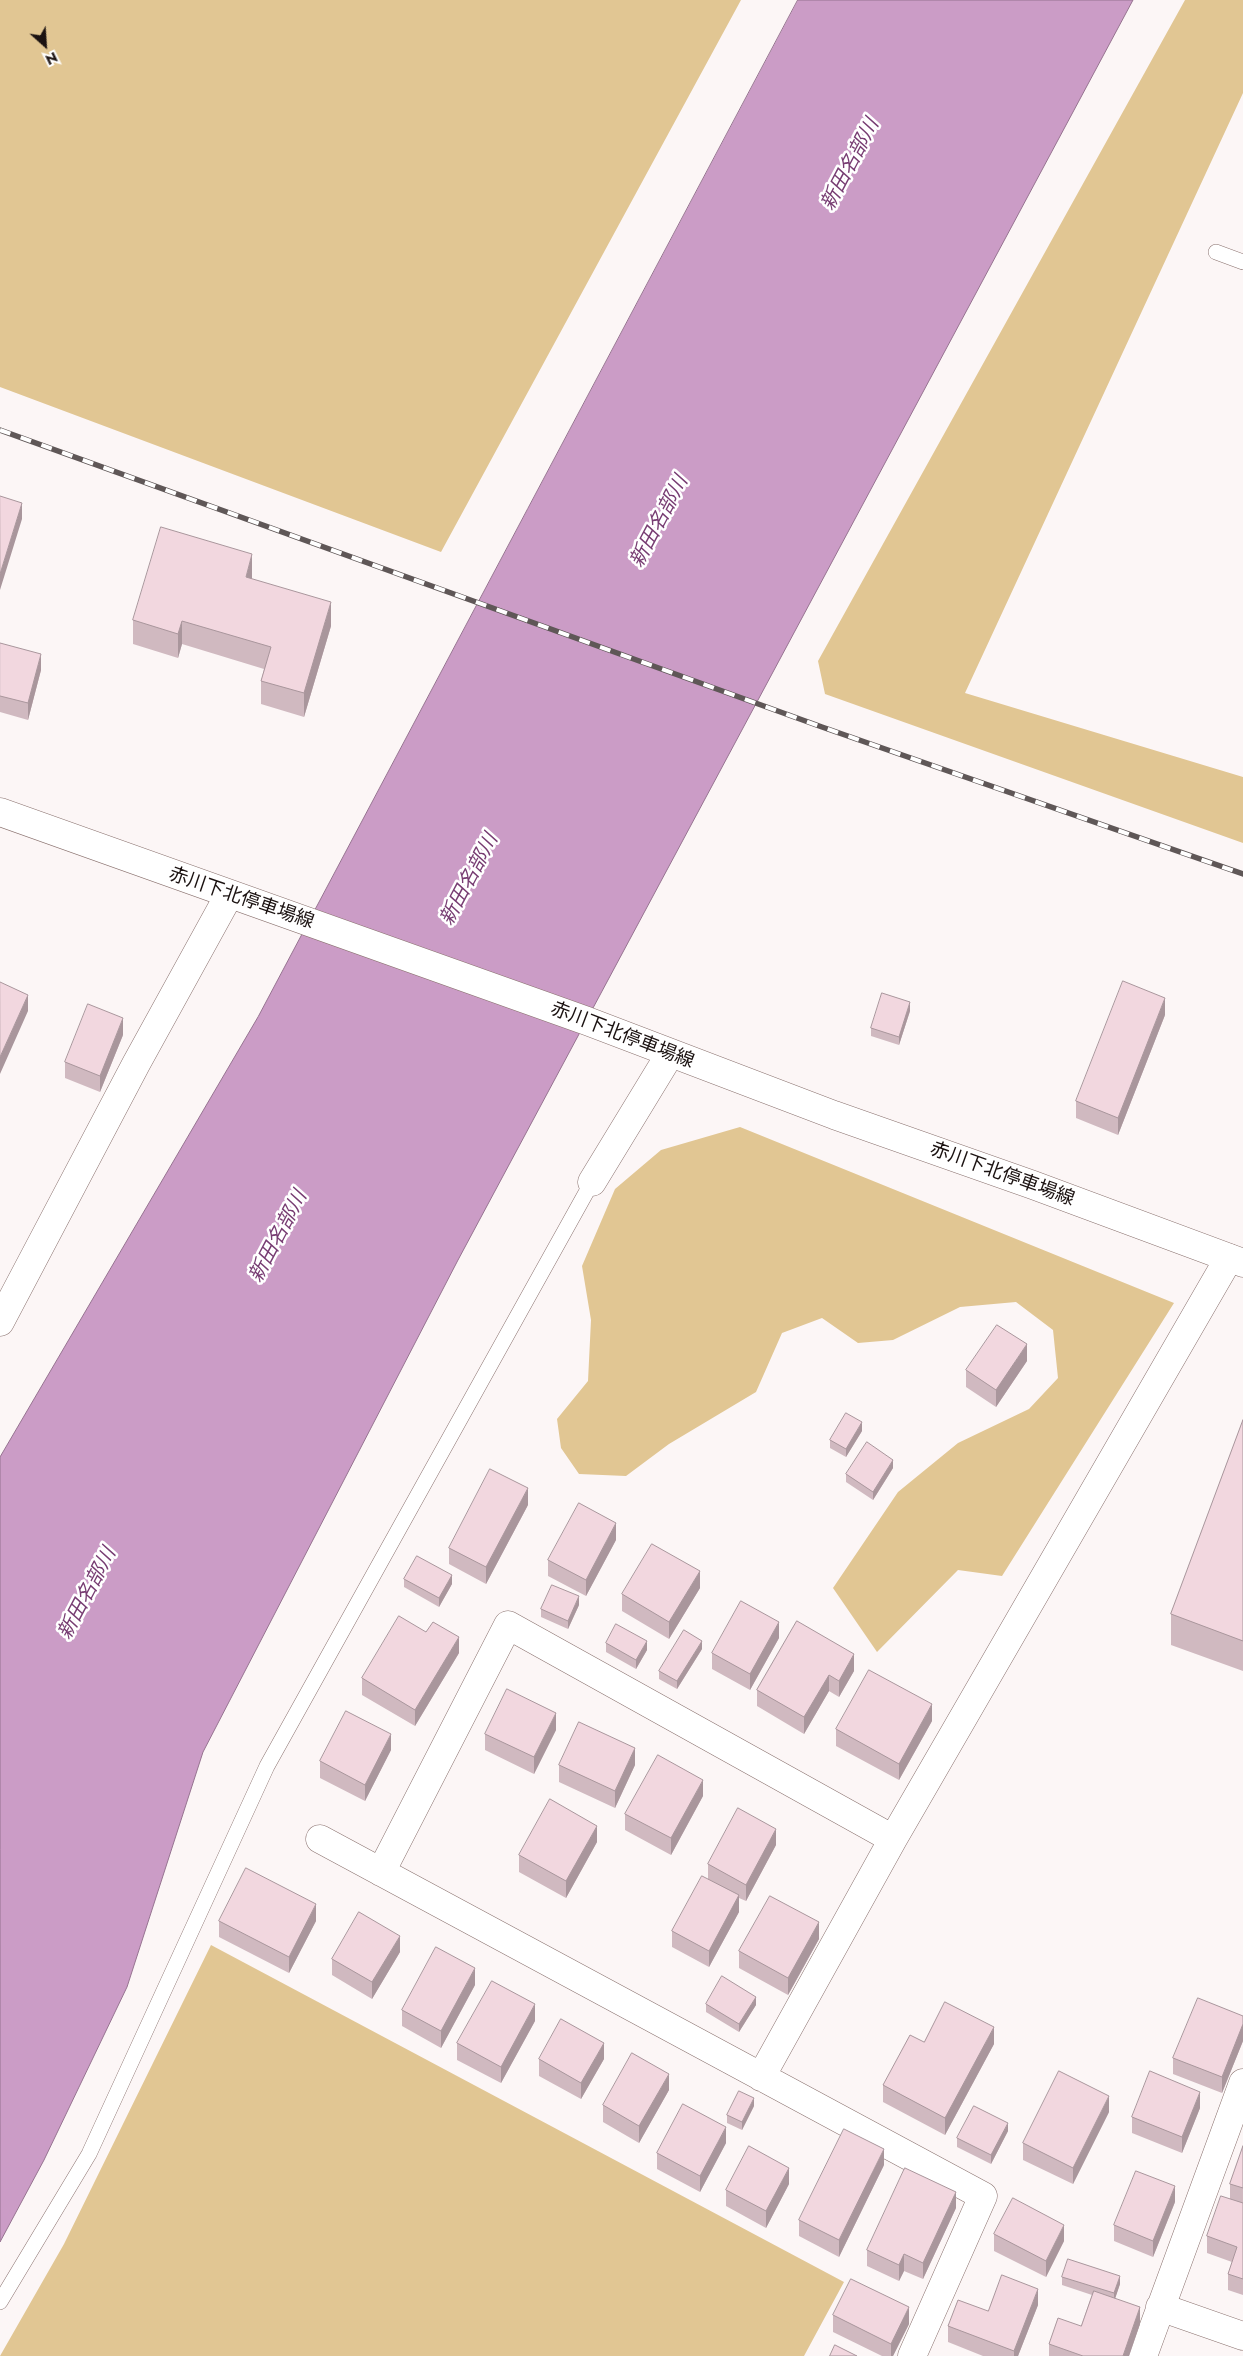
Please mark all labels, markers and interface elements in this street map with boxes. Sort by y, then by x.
north arrow [20,20,70,70]
text: N [42,47,61,70]
water label: 新田名部川 [817,115,885,215]
water label: 新田名部川 [626,472,694,572]
water label: 新田名部川 [436,830,504,930]
street label: 赤川下北停車場線 [165,863,317,935]
street label: 赤川下北停車場線 [547,998,697,1074]
street label: 赤川下北停車場線 [927,1138,1077,1212]
water label: 新田名部川 [245,1187,313,1287]
water label: 新田名部川 [54,1544,122,1644]

